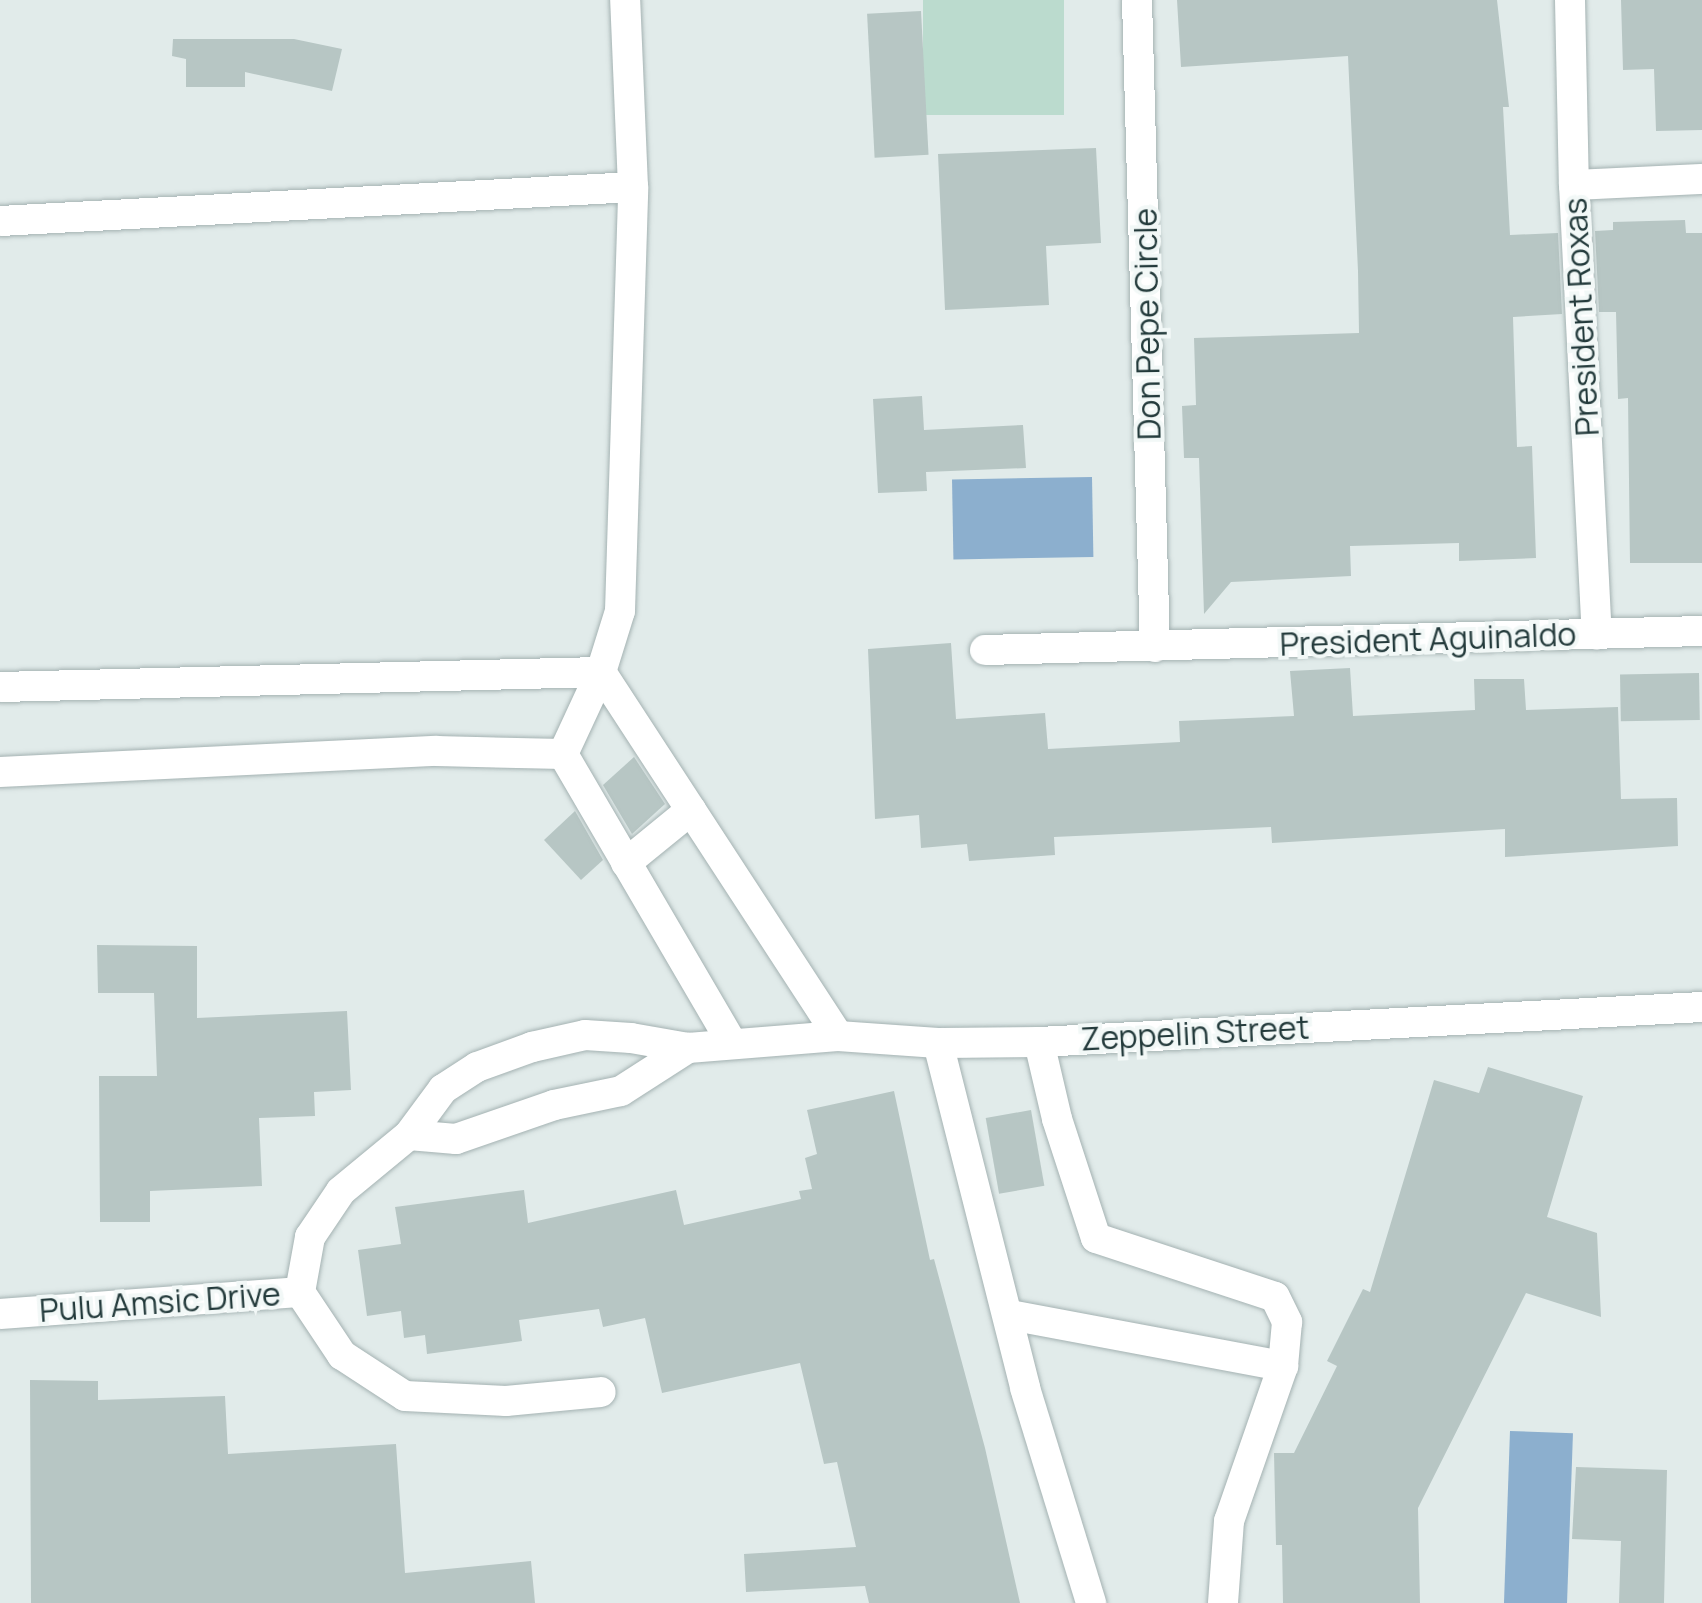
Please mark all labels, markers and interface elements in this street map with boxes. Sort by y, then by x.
street label: President Roxas [1556,197,1606,437]
street label: Don Pepe Circle [1126,208,1168,440]
street label: President Aguinaldo [1279,615,1577,663]
street label: Zeppelin Street [1080,1008,1310,1058]
street label: Pulu Amsic Drive [38,1274,282,1330]

